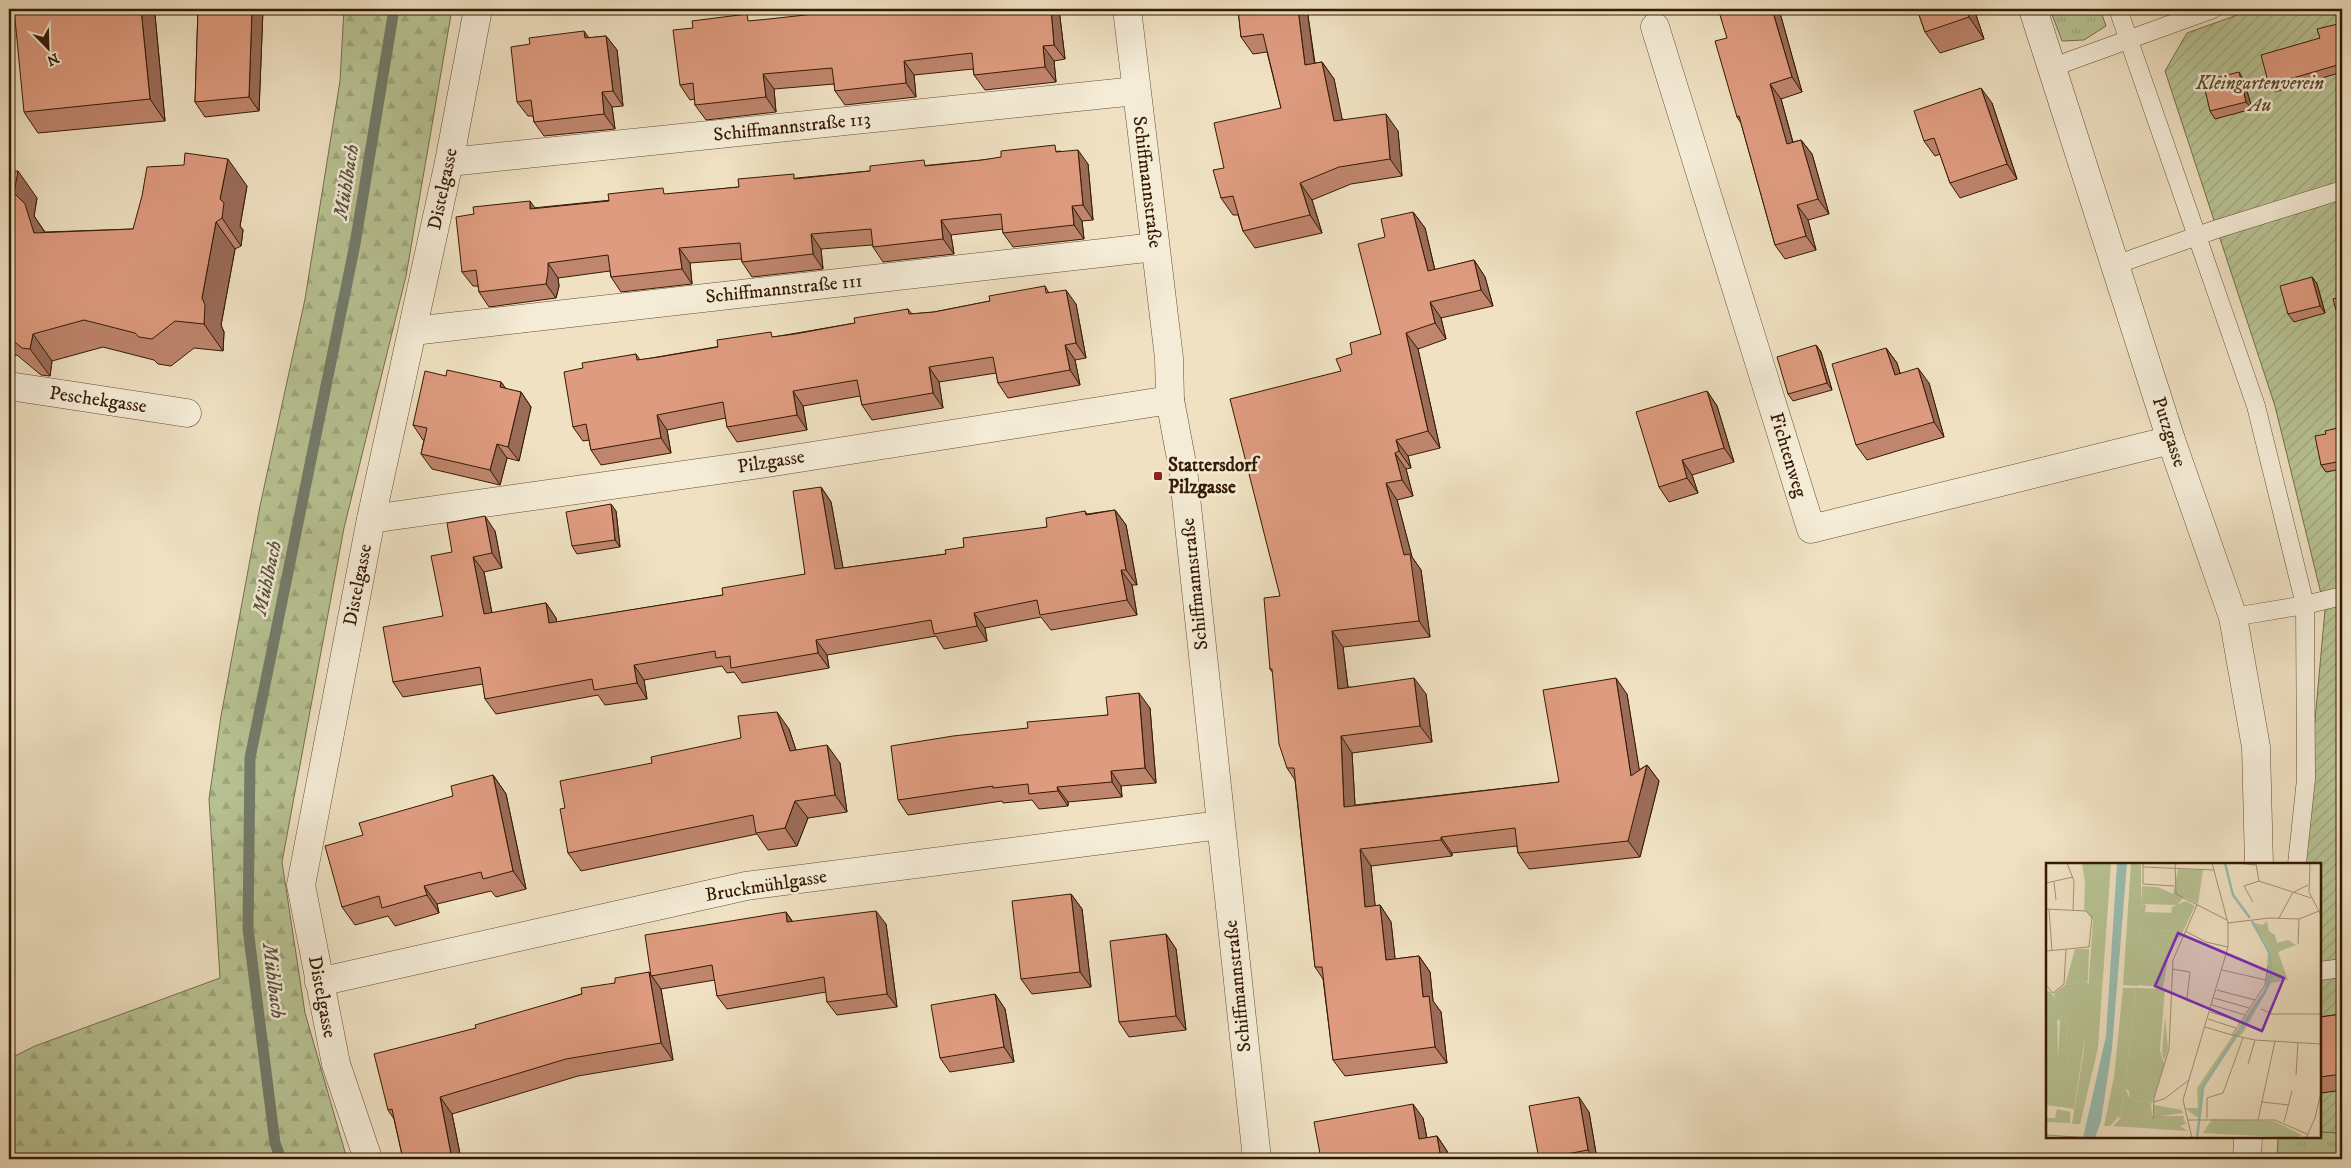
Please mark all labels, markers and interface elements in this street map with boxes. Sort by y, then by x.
north arrow [22,22,72,72]
text: N [43,49,61,70]
park label: Kleingartenverein Au [2195,72,2324,117]
street label: Schiffmannstraße 113 [712,107,872,147]
street label: Schiffmannstraße [1127,115,1167,249]
water label: Mühlbach [328,143,365,223]
street label: Distelgasse [423,146,463,232]
street label: Schiffmannstraße 111 [704,269,864,309]
street label: Peschekgasse [48,382,148,418]
street label: Putzgasse [2147,394,2191,470]
street label: Fichtenweg [1764,410,1812,501]
street label: Pilzgasse [736,445,806,479]
place label: Stattersdorf Pilzgasse [1168,454,1261,499]
marker: Stattersdorf Pilzgasse [1152,470,1164,482]
street label: Schiffmannstraße [1177,517,1213,651]
water label: Mühlbach [248,539,288,619]
street label: Distelgasse [339,542,377,628]
inset map [2046,863,2321,1138]
street label: Bruckmühlgasse [704,865,829,907]
street label: Schiffmannstraße [1220,919,1256,1053]
water label: Mühlbach [256,940,290,1020]
street label: Distelgasse [303,954,341,1040]

